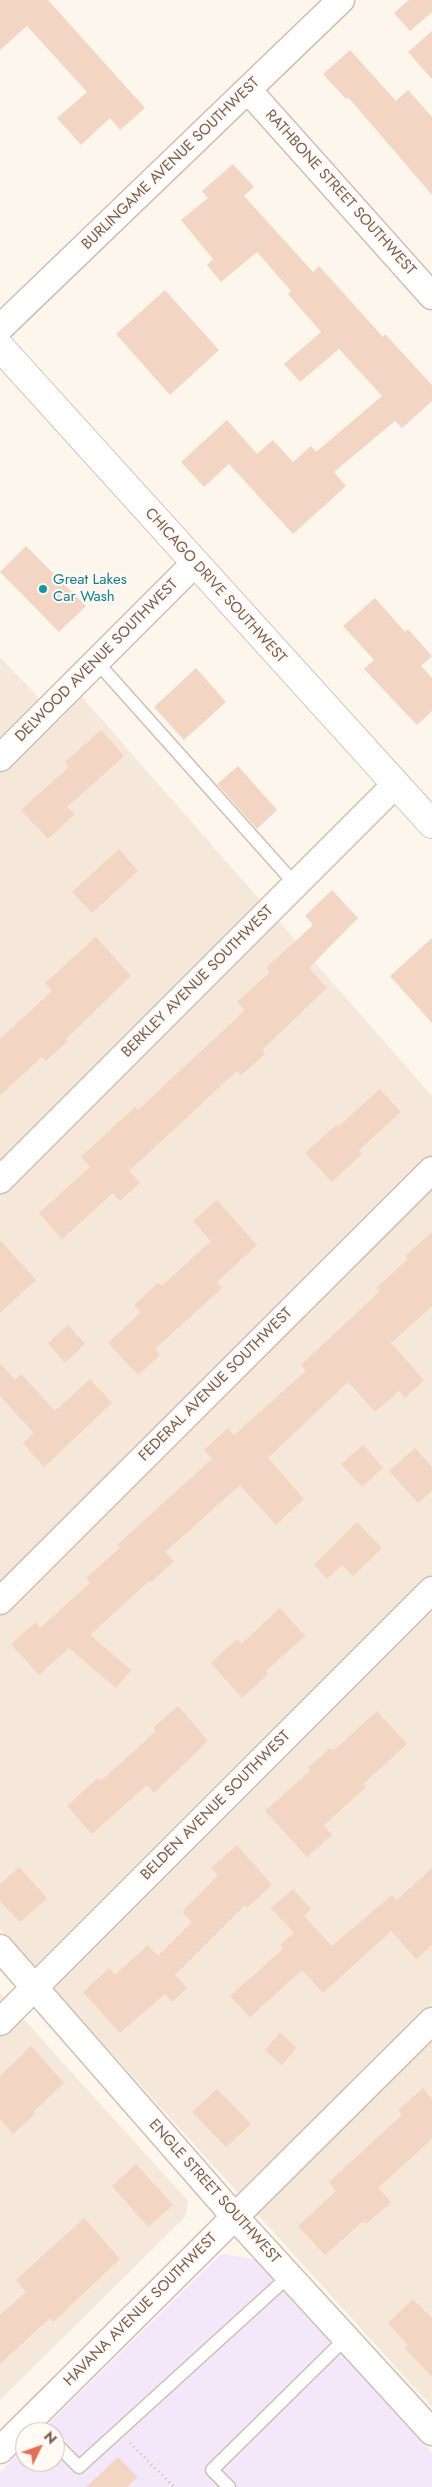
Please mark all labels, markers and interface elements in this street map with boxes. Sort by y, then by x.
street label: BURLINGAME AVENUE SOUTHWEST [78,74,264,254]
street label: RATHBONE STREET SOUTHWEST [261,107,419,279]
street label: CHICAGO DRIVE SOUTHWEST [141,505,289,667]
place label: Great Lakes Car Wash [53,571,127,606]
street label: DELWOOD AVENUE SOUTHWEST [12,576,182,746]
marker: Great Lakes Car Wash [37,583,49,595]
street label: BERKLEY AVENUE SOUTHWEST [118,902,278,1062]
street label: FEDERAL AVENUE SOUTHWEST [136,1305,296,1465]
street label: BELDEN AVENUE SOUTHWEST [138,1728,294,1884]
street label: ENGLE STREET SOUTHWEST [144,2116,284,2268]
street label: HAVANA AVENUE SOUTHWEST [61,2230,221,2390]
north arrow [15,2422,65,2472]
text: N [39,2427,62,2448]

